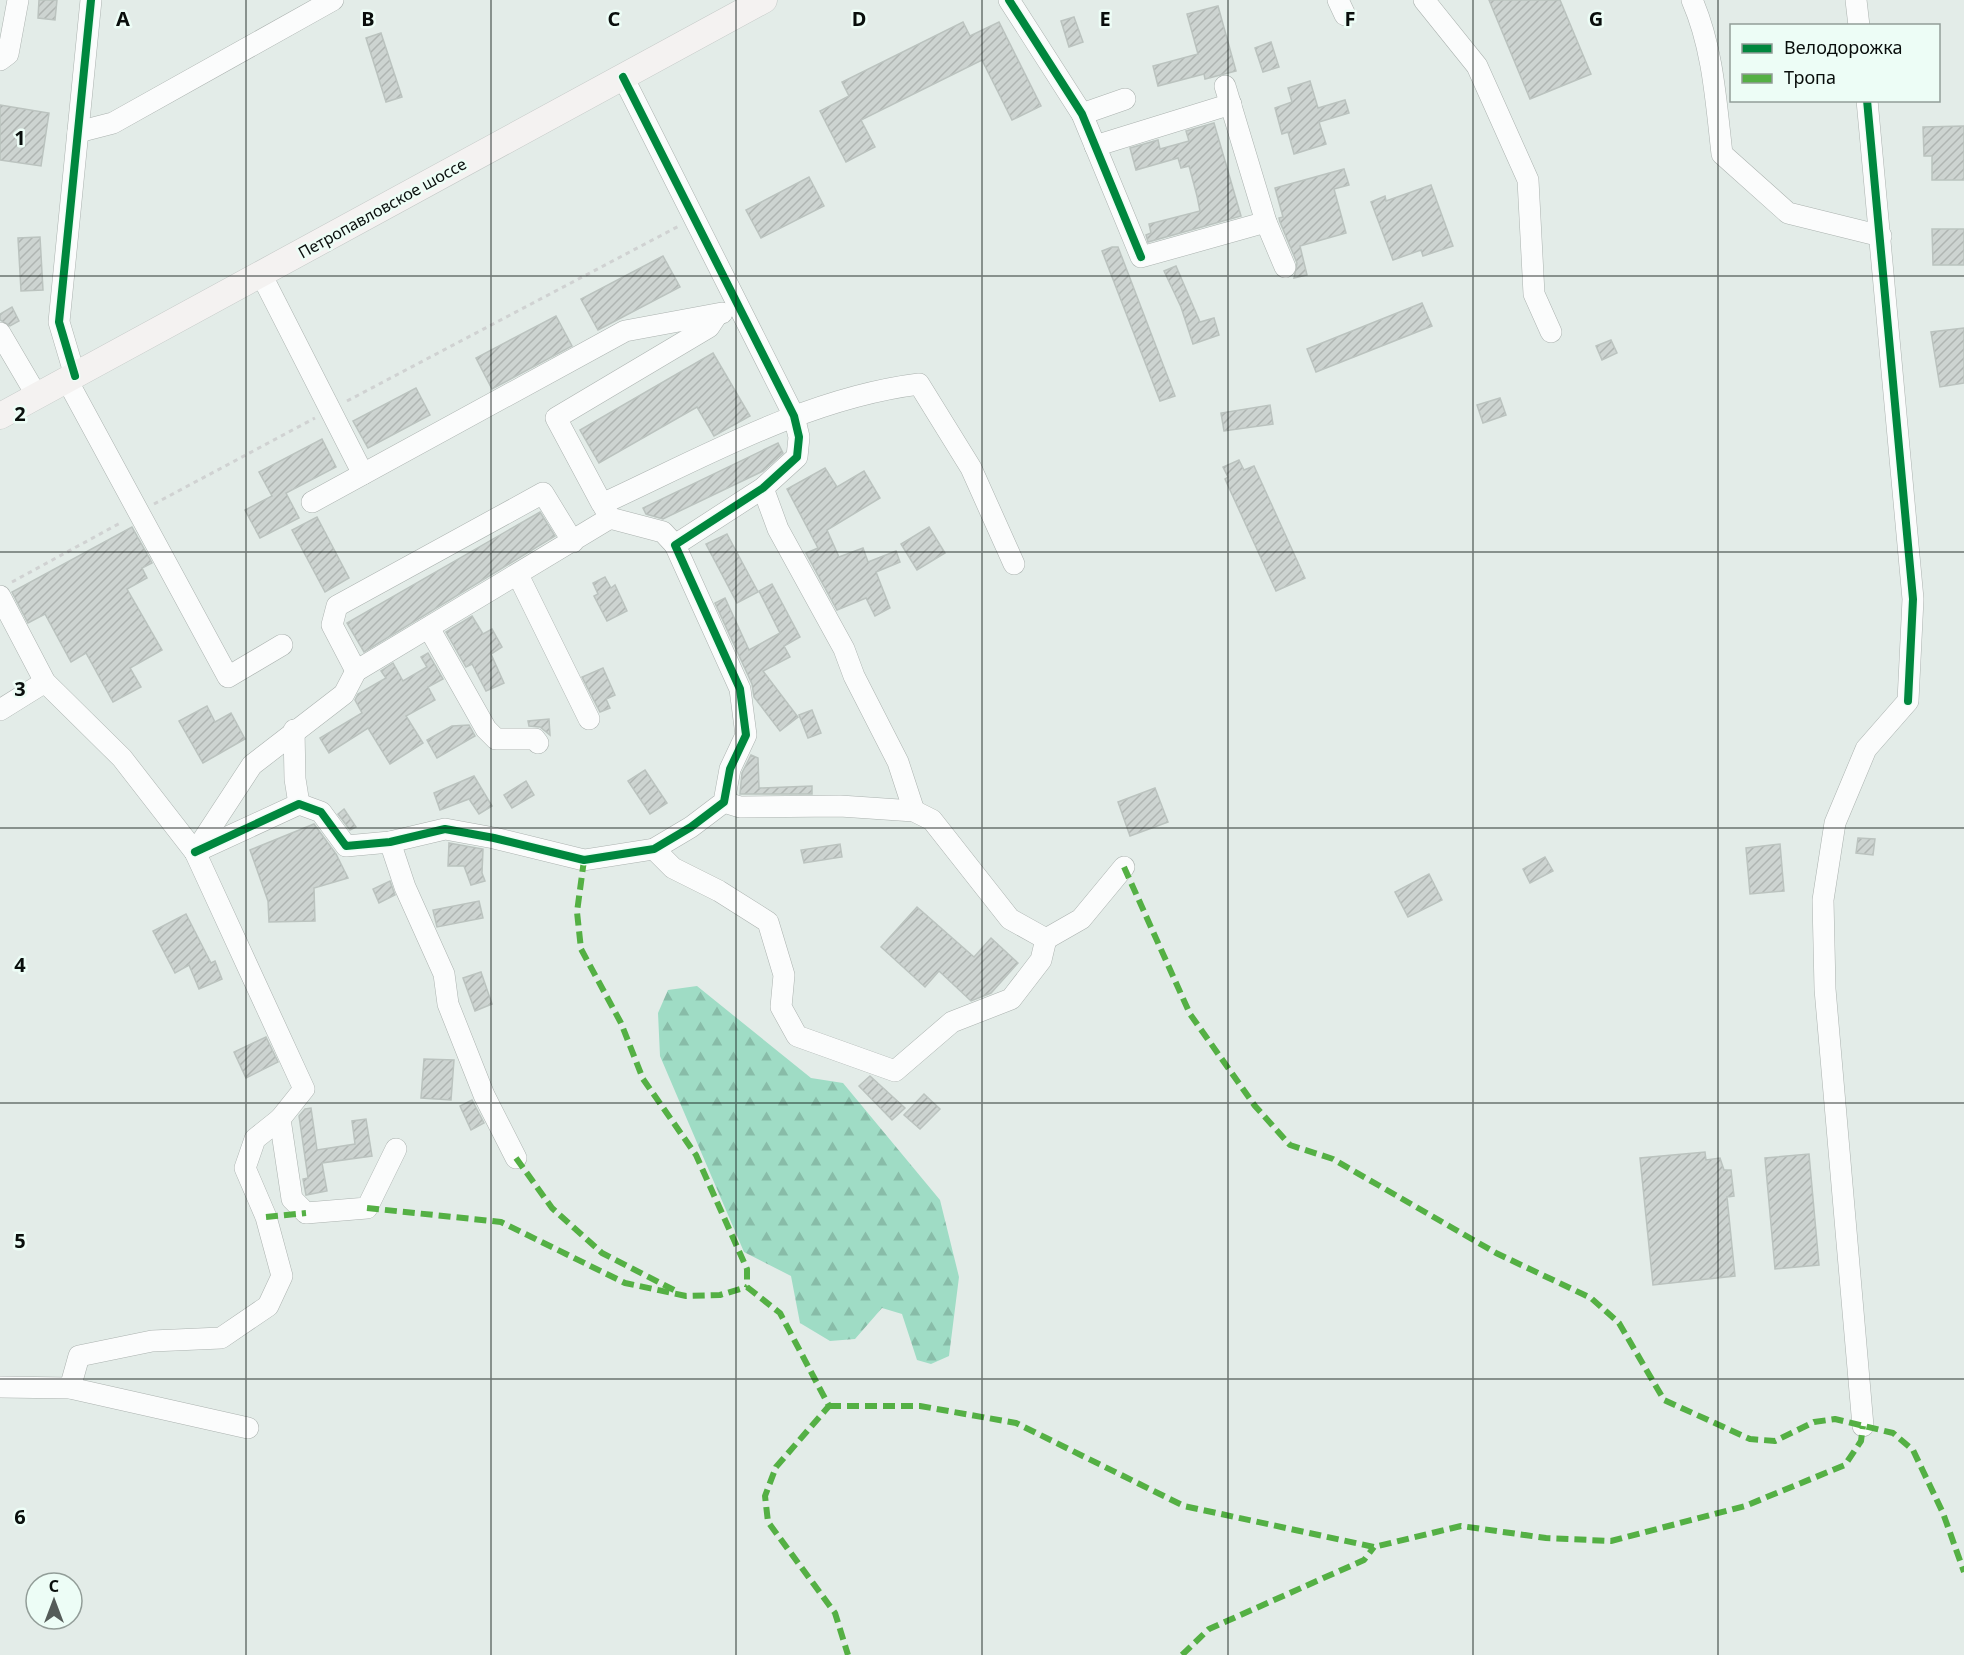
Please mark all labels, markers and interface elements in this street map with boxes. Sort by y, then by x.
text: A [116,5,130,32]
text: B [361,5,375,32]
text: C [608,5,621,32]
text: D [852,5,866,32]
text: E [1099,5,1111,32]
text: F [1345,5,1355,32]
text: G [1589,5,1603,32]
legend [1730,24,1940,102]
text: Велодорожка [1784,35,1902,59]
text: Тропа [1784,65,1836,89]
text: 1 [14,124,26,151]
street label: Петропавловское шоссе [294,152,470,263]
text: 2 [14,400,26,427]
text: 3 [14,675,26,702]
text: 4 [14,951,26,978]
text: 5 [14,1227,26,1254]
text: 6 [14,1503,26,1530]
north arrow [24,1571,84,1631]
text: С [49,1575,59,1597]

